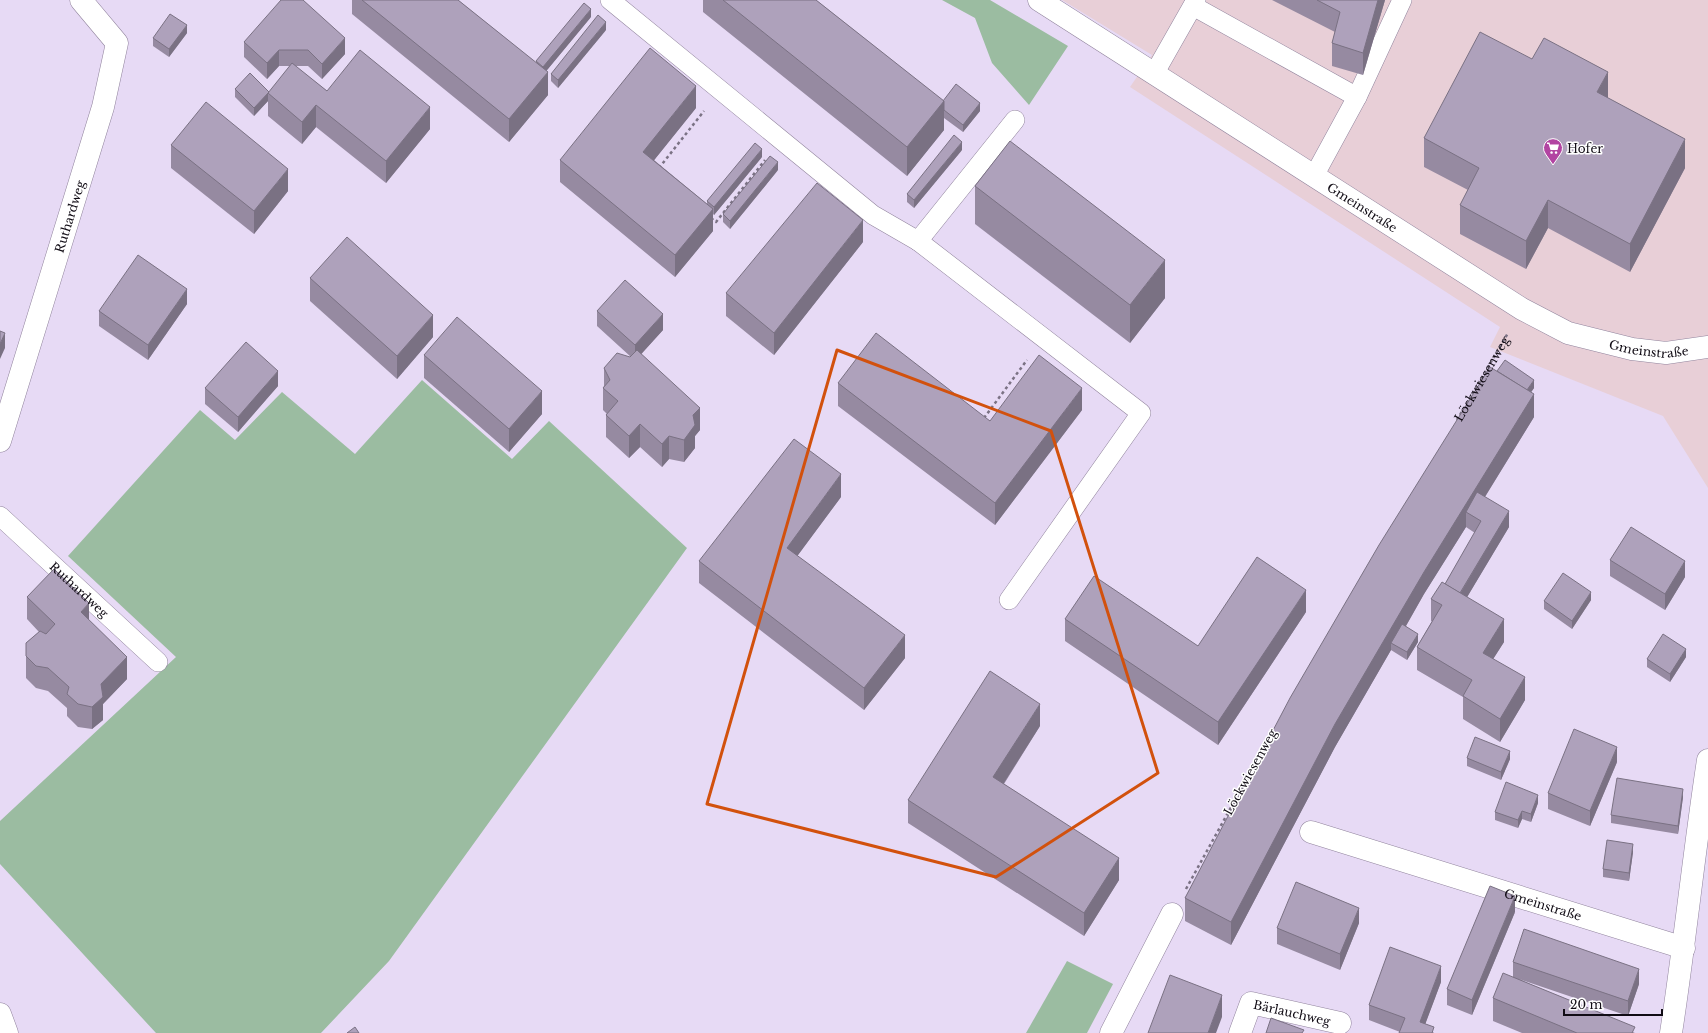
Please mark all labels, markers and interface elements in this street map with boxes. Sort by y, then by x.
supermarket icon: Hofer [1542,137,1564,165]
place label: Hofer [1567,141,1603,156]
street label: Ruthardweg [51,178,88,254]
street label: Gmeinstraße [1325,179,1400,235]
street label: Löckwiesenweg [1450,333,1512,424]
street label: Gmeinstraße [1608,336,1690,361]
street label: Ruthardweg [47,558,112,621]
street label: Löckwiesenweg [1220,726,1280,818]
street label: Gmeinstraße [1503,885,1584,923]
scale bar [1564,991,1662,1017]
street label: Bärlauchweg [1252,996,1333,1028]
text: 20 m [1570,997,1602,1012]

